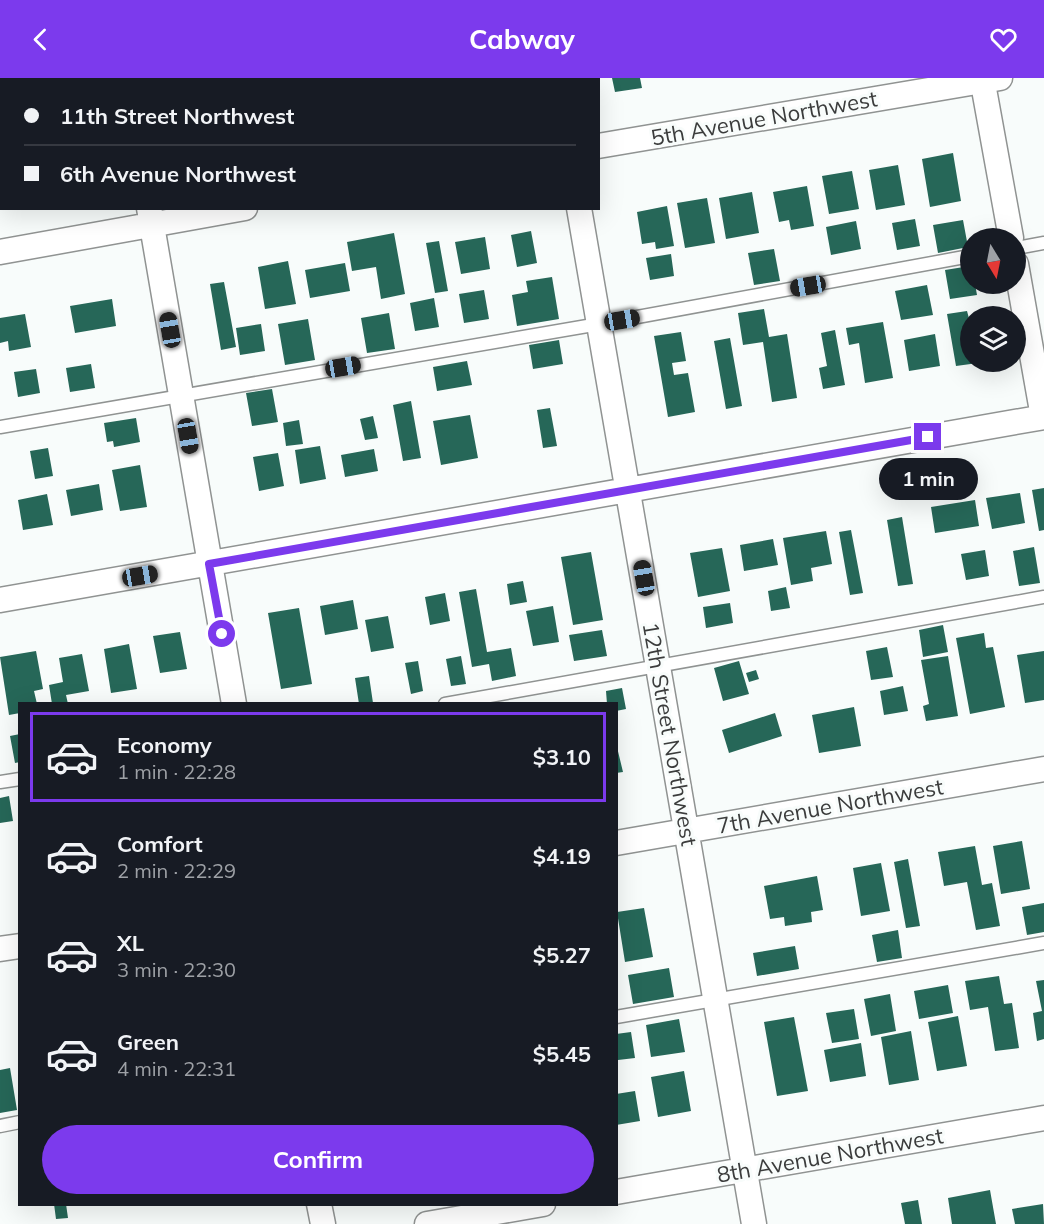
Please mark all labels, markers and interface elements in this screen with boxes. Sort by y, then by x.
text: Cabway [469,22,575,56]
icon: back [24,23,57,56]
icon: heart [987,23,1020,56]
street label: 5th Avenue Northwest [649,84,880,152]
text: 11th Street Northwest [60,102,294,130]
text: 6th Avenue Northwest [60,160,296,188]
north arrow [960,228,1026,294]
map controls [960,228,1026,372]
car [789,274,827,298]
button: layers [960,306,1026,372]
car [603,308,641,332]
car [158,311,182,349]
car [324,355,362,379]
car [176,417,200,455]
route end [914,423,941,450]
callout: 1 min [878,458,978,500]
text: 1 min [902,466,955,491]
car [632,559,656,597]
car [121,564,159,588]
route start [208,620,235,647]
street label: 12th Street Northwest [637,620,704,848]
icon: car [45,730,99,784]
text: Economy [117,731,212,759]
text: $3.10 [533,743,591,771]
text: 1 min · 22:28 [117,759,236,784]
street label: 7th Avenue Northwest [715,772,946,840]
icon: car [45,829,99,883]
text: Comfort [117,830,203,858]
text: $4.19 [533,842,591,870]
text: 2 min · 22:29 [117,858,236,883]
icon: car [45,928,99,982]
text: XL [117,929,144,957]
text: $5.27 [533,941,591,969]
text: 3 min · 22:30 [117,957,236,982]
icon: car [45,1027,99,1081]
text: Green [117,1028,179,1056]
text: $5.45 [533,1040,591,1068]
text: 4 min · 22:31 [117,1056,236,1081]
street label: 8th Avenue Northwest [715,1121,946,1189]
button: Confirm [42,1125,594,1194]

